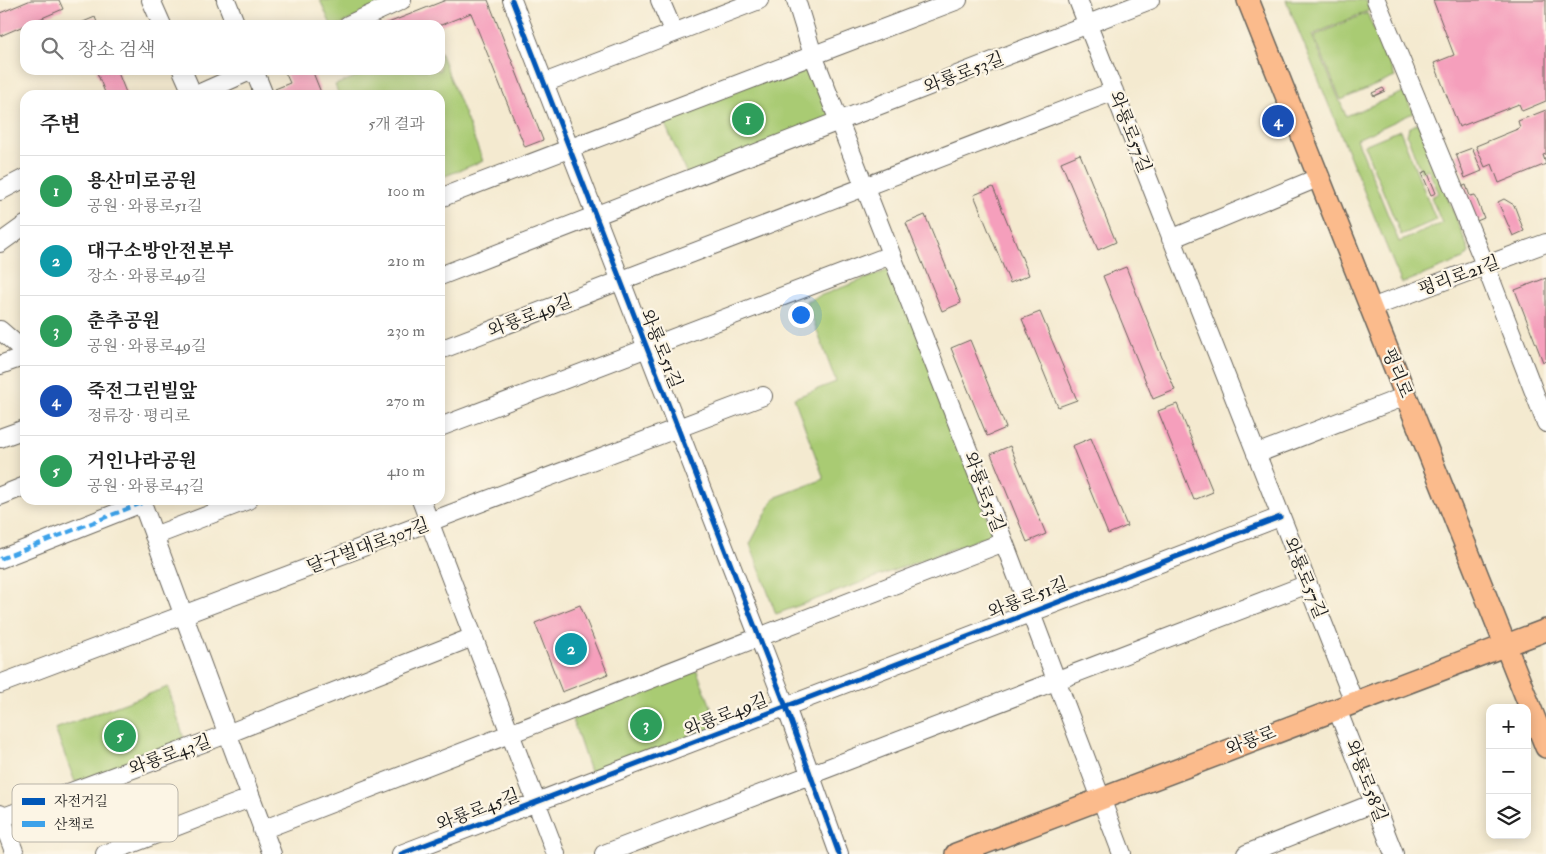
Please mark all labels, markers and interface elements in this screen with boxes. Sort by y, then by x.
search box [20,20,445,75]
icon: search [38,34,66,62]
text: 장소 검색 [78,38,155,62]
street label: 와룡로53길 [920,47,1008,99]
street label: 와룡로57길 [1104,88,1156,176]
pin: 1 [732,100,764,138]
pin: 4 [1262,102,1294,140]
text: 주변 [40,111,81,138]
text: 5개 결과 [368,114,425,134]
text: 용산미로공원 [87,169,197,193]
text: 1 [53,181,59,201]
text: 100 m [387,181,425,201]
text: 공원 · 와룡로51길 [87,196,202,216]
text: 대구소방안전본부 [87,239,234,263]
text: 2 [52,251,60,271]
text: 210 m [387,251,425,271]
street label: 평리로21길 [1415,251,1503,301]
text: 장소 · 와룡로49길 [87,266,206,286]
street label: 와룡로49길 [485,289,575,343]
your location [788,302,814,328]
street label: 와룡로51길 [635,306,687,392]
text: 춘추공원 [87,309,160,333]
text: 3 [53,321,59,341]
text: 230 m [387,321,425,341]
text: 공원 · 와룡로49길 [87,336,206,356]
street label: 평리로 [1377,345,1417,401]
text: 죽전그린빌앞 [87,379,197,403]
text: 4 [52,391,60,411]
text: 270 m [386,391,425,411]
text: 정류장 · 평리로 [87,406,190,426]
street label: 와룡로53길 [958,448,1010,536]
text: 거인나라공원 [87,449,197,473]
text: 5 [52,461,60,481]
text: 410 m [387,461,425,481]
text: 공원 · 와룡로43길 [87,476,204,496]
street label: 달구벌대로307길 [304,513,432,579]
street label: 와룡로57길 [1278,534,1332,622]
street label: 와룡로51길 [985,572,1071,624]
pin: 2 [555,630,587,668]
street label: 와룡로49길 [681,688,771,742]
map controls [1486,704,1531,839]
button: + [1486,704,1531,749]
pin: 3 [630,706,662,744]
pin: 5 [104,717,136,755]
street label: 와룡로 [1223,721,1279,761]
street label: 와룡로43길 [126,729,214,781]
street label: 와룡로58길 [1340,737,1392,825]
button: − [1486,749,1531,794]
legend [12,784,178,842]
street label: 와룡로45길 [433,784,523,836]
text: 자전거길 [54,793,108,810]
button: layers [1486,794,1531,839]
text: 산책로 [54,816,95,833]

